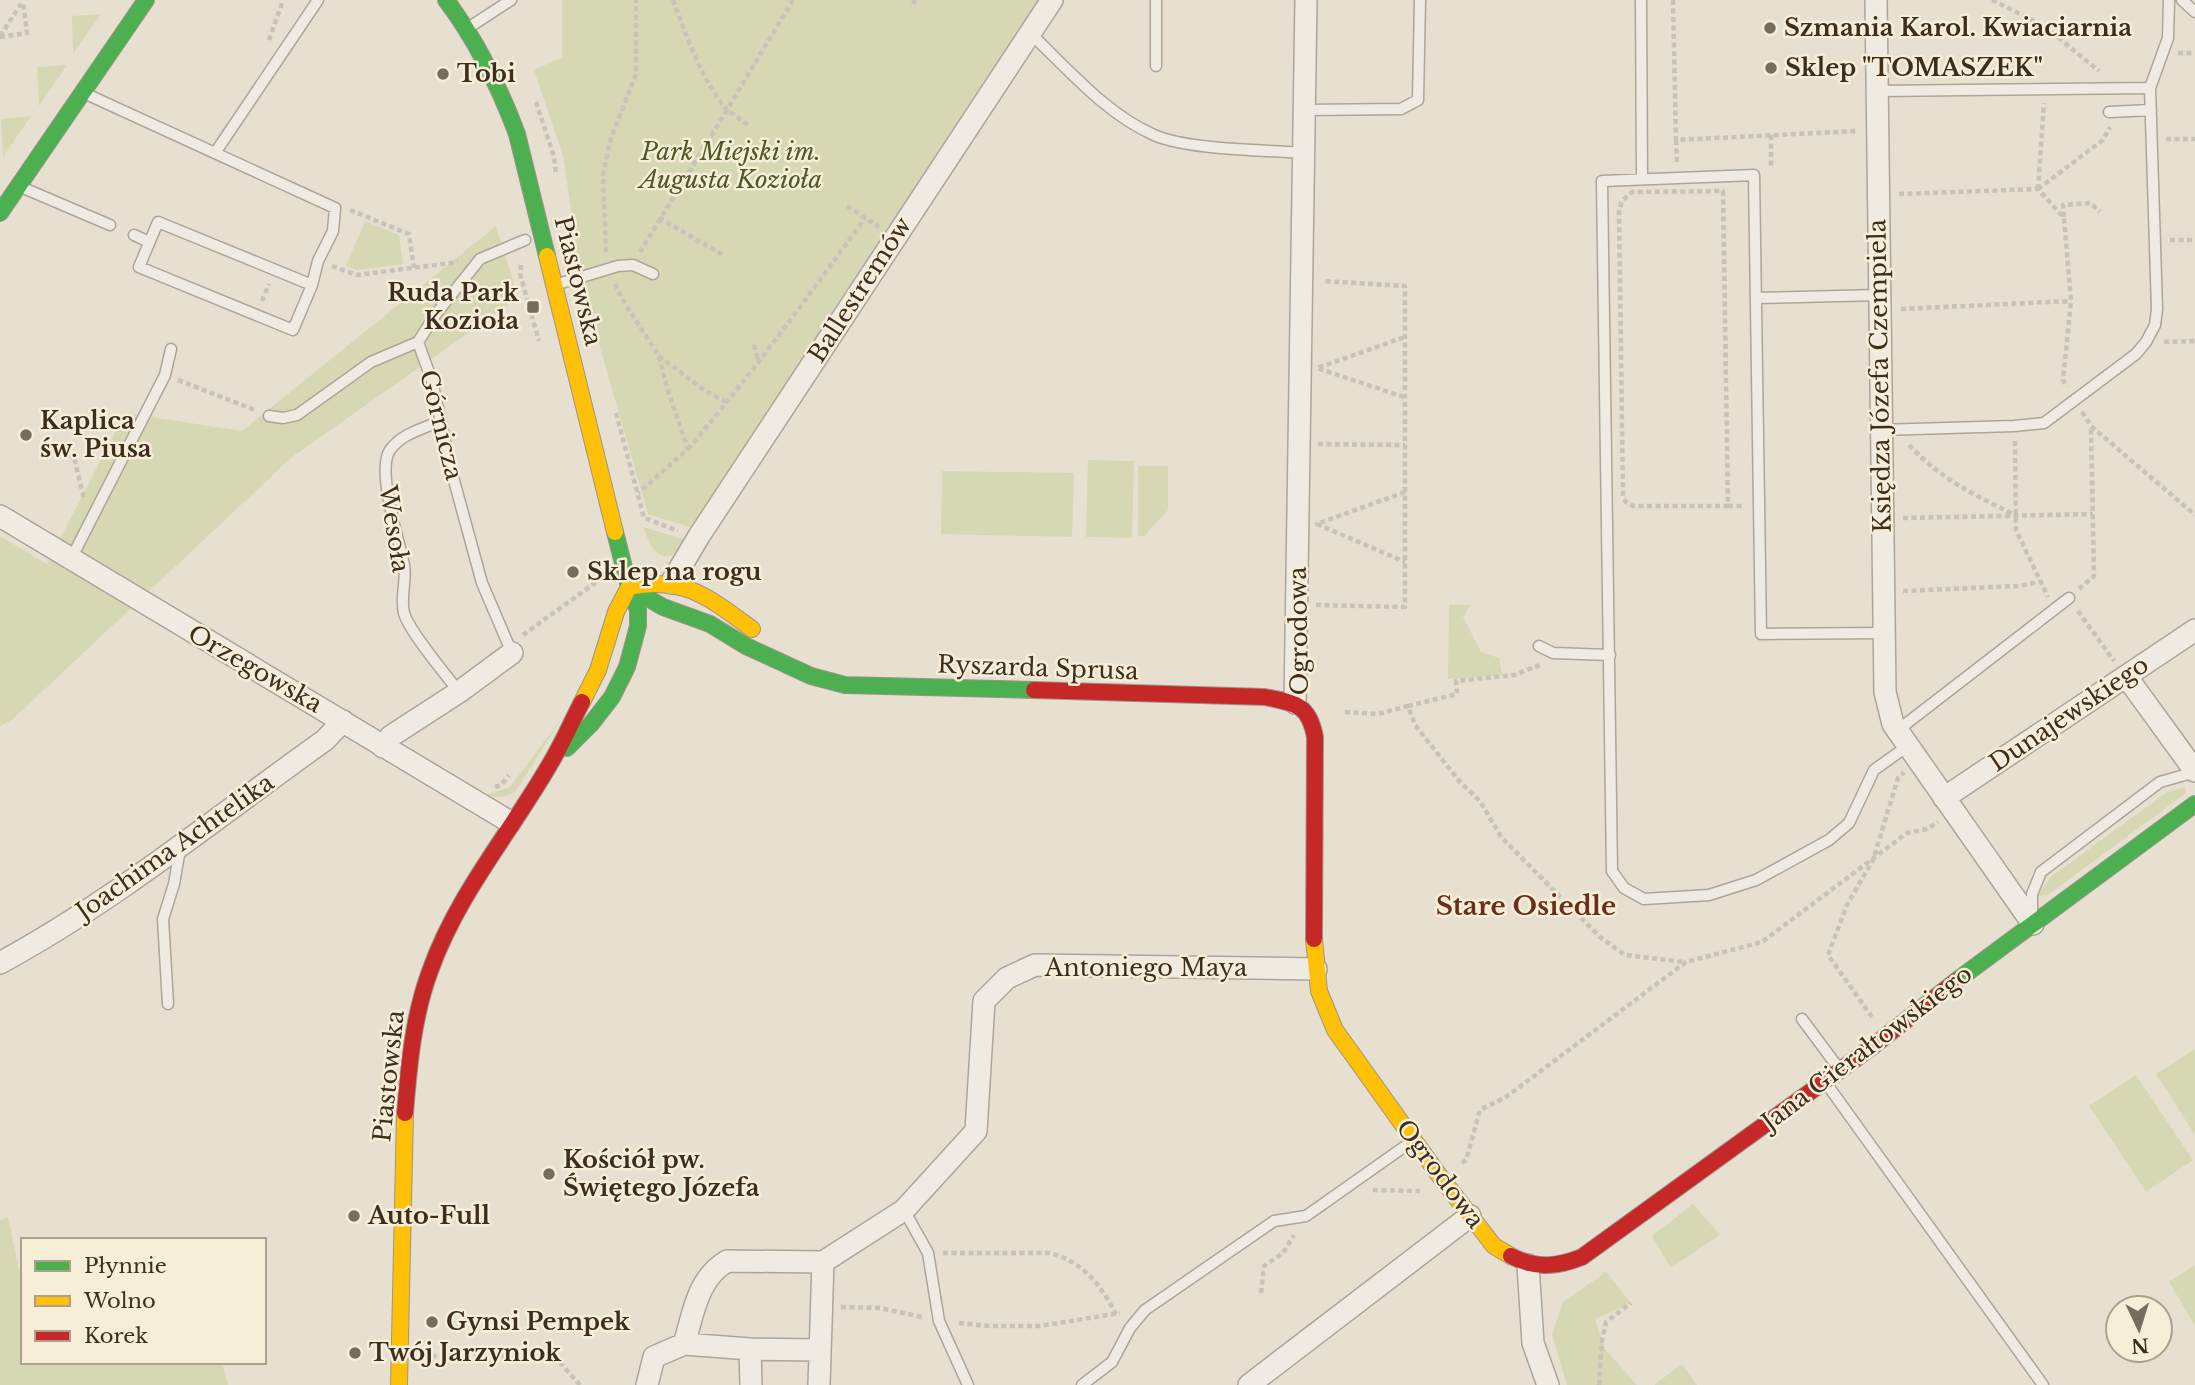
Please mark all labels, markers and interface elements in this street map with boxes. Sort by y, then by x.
place label: Szmania Karol. Kwiaciarnia [1784,13,2132,42]
marker: Szmania Karol. Kwiaciarnia [1762,20,1778,36]
place label: Sklep "TOMASZEK" [1785,53,2043,82]
place label: Tobi [457,59,516,88]
marker: Sklep "TOMASZEK" [1763,60,1779,76]
marker: Tobi [435,66,451,82]
park label: Park Miejski im. Augusta Kozioła [637,137,822,194]
street label: Ballestremów [802,211,918,368]
street label: Piastowska [548,213,609,349]
street label: Księdza Józefa Czempiela [1862,218,1897,533]
place label: Ruda Park Kozioła [387,278,520,335]
marker: Ruda Park Kozioła [525,299,541,315]
street label: Górnicza [414,367,469,484]
place label: Kaplica św. Piusa [40,406,152,463]
marker: Kaplica św. Piusa [18,427,34,443]
street label: Wesoła [373,482,416,575]
place label: Sklep na rogu [587,557,761,586]
marker: Sklep na rogu [565,564,581,580]
street label: Ogrodowa [1283,566,1314,696]
street label: Orzegowska [183,619,328,719]
street label: Ryszarda Sprusa [937,649,1140,686]
street label: Dunajewskiego [1984,650,2154,778]
street label: Joachima Achtelika [68,767,280,927]
district label: Stare Osiedle [1436,890,1616,922]
street label: Antoniego Maya [1044,953,1248,982]
street label: Jana Gierałtowskiego [1753,959,1978,1138]
street label: Piastowska [367,1008,410,1143]
street label: Ogrodowa [1390,1114,1491,1234]
place label: Kościół pw. Świętego Józefa [563,1145,760,1202]
marker: Kościół pw. Świętego Józefa [541,1166,557,1182]
place label: Auto-Full [367,1201,491,1230]
marker: Auto-Full [346,1208,362,1224]
legend [21,1238,266,1364]
text: Płynnie [84,1253,167,1279]
text: Wolno [83,1288,156,1314]
north arrow [2104,1294,2174,1364]
place label: Gynsi Pempek [446,1307,631,1336]
marker: Gynsi Pempek [424,1314,440,1330]
text: Korek [84,1323,148,1349]
text: N [2130,1333,2150,1358]
place label: Twój Jarzyniok [369,1338,562,1367]
marker: Twój Jarzyniok [347,1345,363,1361]

